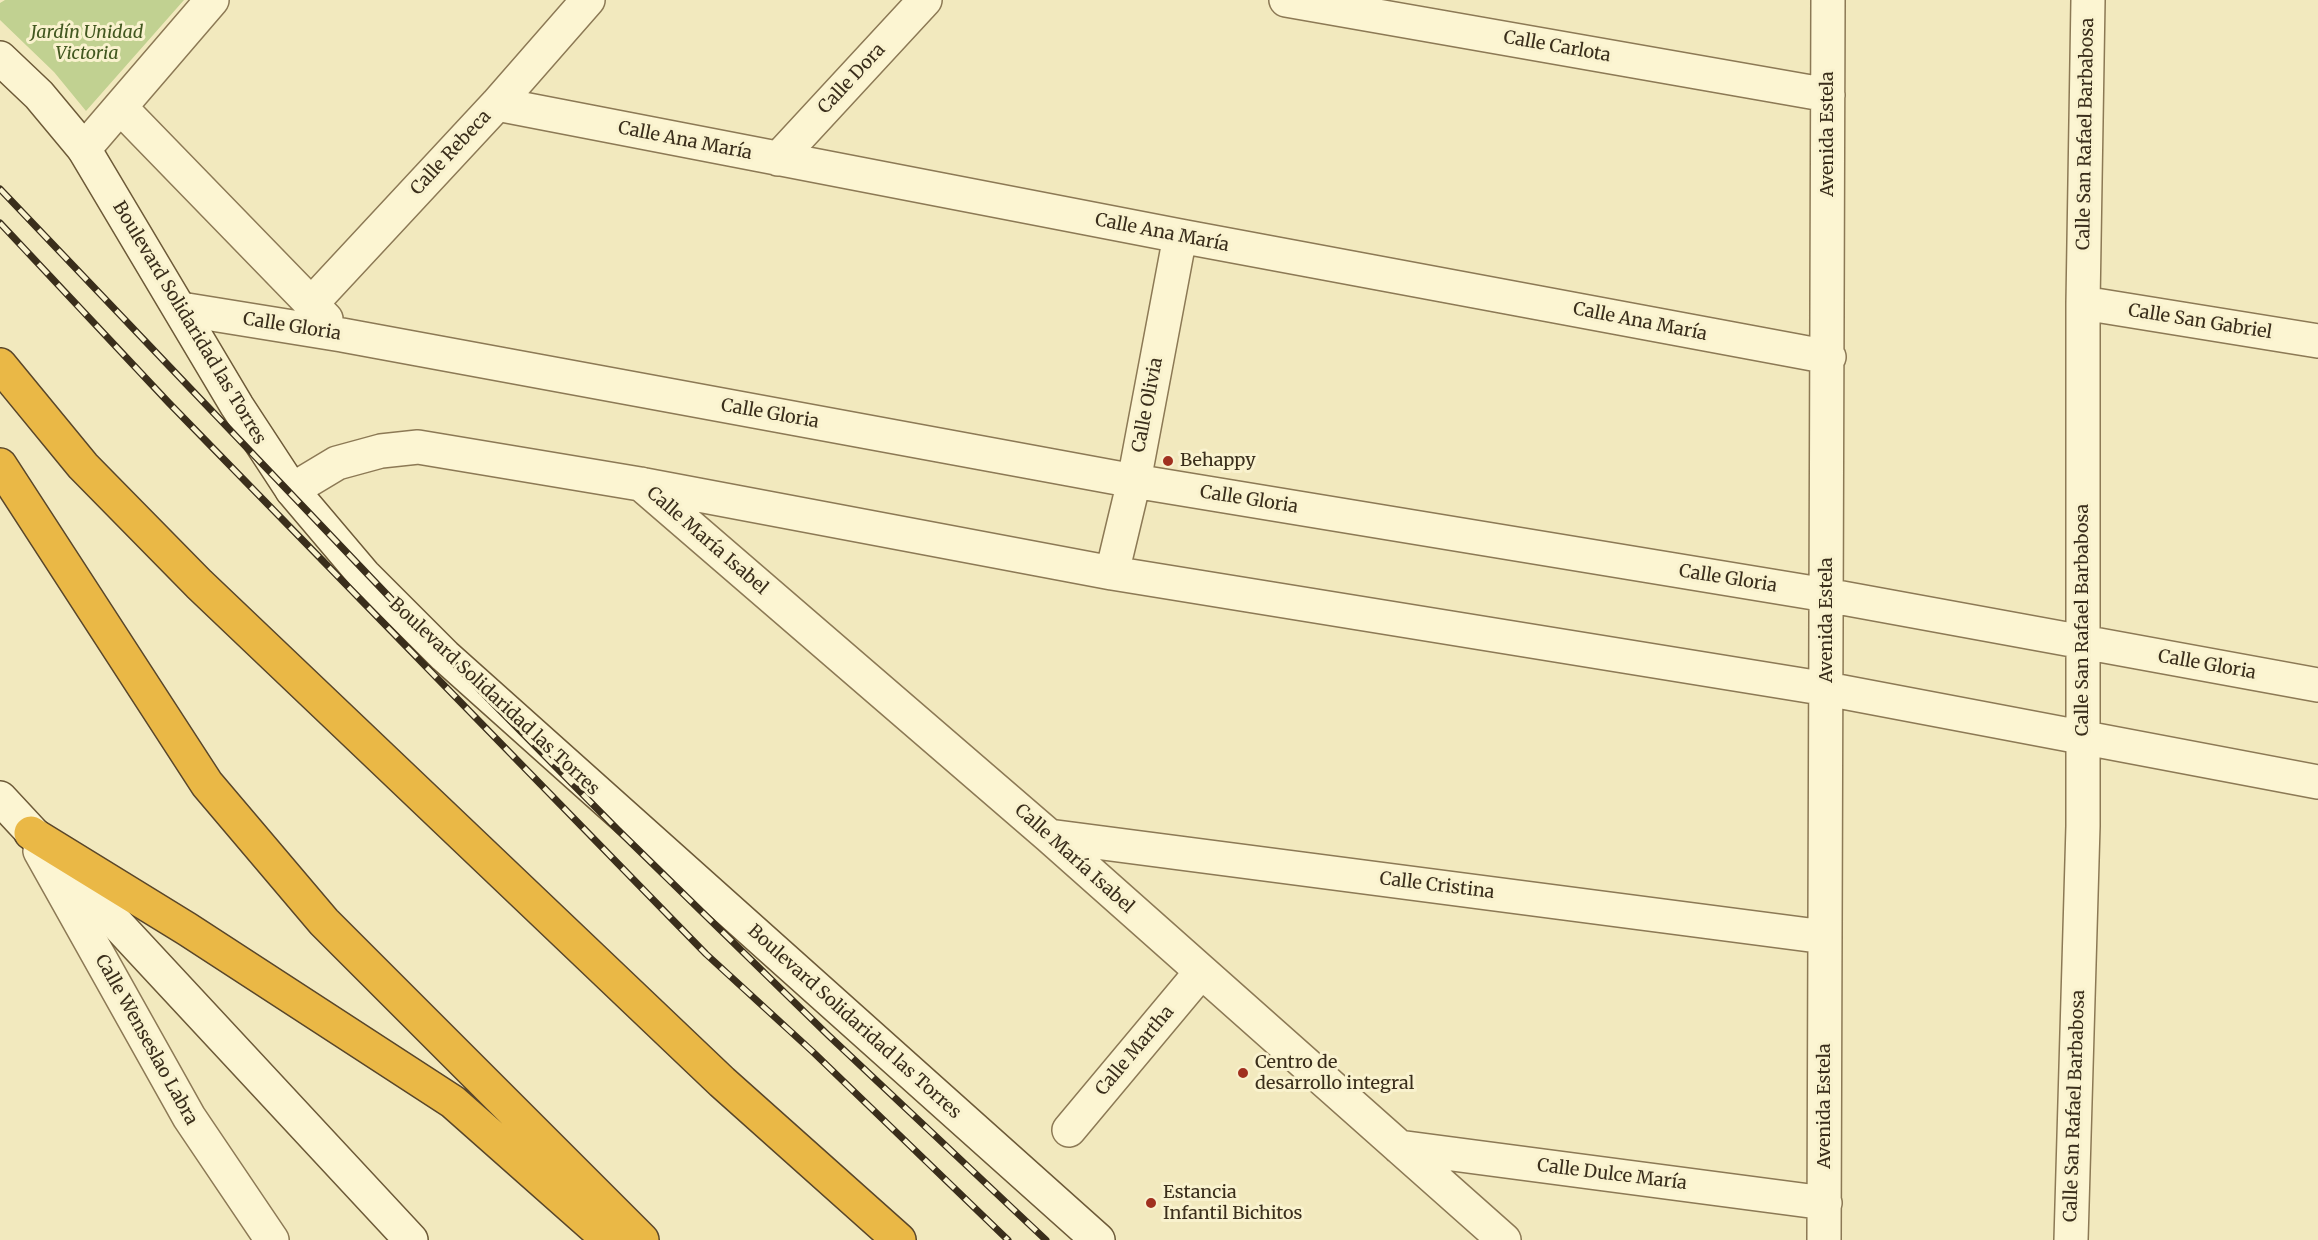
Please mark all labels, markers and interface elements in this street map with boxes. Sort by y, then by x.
street label: Calle San Rafael Barbabosa [2073,18,2099,250]
park label: Jardín Unidad Victoria [31,22,143,64]
street label: Calle Carlota [1502,27,1612,67]
street label: Calle Dora [814,39,890,119]
street label: Avenida Estela [1817,71,1839,197]
street label: Calle Rebeca [406,106,496,200]
street label: Calle Ana María [616,117,754,165]
street label: Boulevard Solidaridad las Torres [108,198,270,448]
street label: Calle Ana María [1093,209,1231,257]
street label: Calle Ana María [1571,298,1709,346]
street label: Calle San Gabriel [2126,300,2274,344]
street label: Calle Gloria [241,309,343,345]
street label: Calle Olivia [1128,356,1168,454]
street label: Calle Gloria [719,395,821,433]
place label: Behappy [1180,450,1256,472]
marker: Behappy [1161,454,1175,468]
street label: Calle Gloria [1198,482,1300,518]
street label: Calle María Isabel [642,483,772,599]
street label: Calle San Rafael Barbabosa [2072,504,2094,736]
street label: Avenida Estela [1816,557,1838,683]
street label: Calle Gloria [1677,561,1779,597]
street label: Boulevard Solidaridad las Torres [384,594,604,800]
street label: Calle Gloria [2156,646,2258,684]
street label: Calle María Isabel [1010,800,1138,918]
street label: Calle Cristina [1378,868,1496,904]
street label: Boulevard Solidaridad las Torres [743,920,965,1124]
street label: Calle Wenseslao Labra [90,951,202,1129]
street label: Calle San Rafael Barbabosa [2060,989,2090,1223]
street label: Calle Martha [1091,1002,1179,1100]
street label: Avenida Estela [1814,1043,1836,1169]
place label: Centro de desarrollo integral [1255,1052,1414,1094]
marker: Centro de desarrollo integral [1236,1066,1250,1080]
street label: Calle Dulce María [1536,1155,1688,1195]
place label: Estancia Infantil Bichitos [1163,1182,1302,1224]
marker: Estancia Infantil Bichitos [1144,1196,1158,1210]

